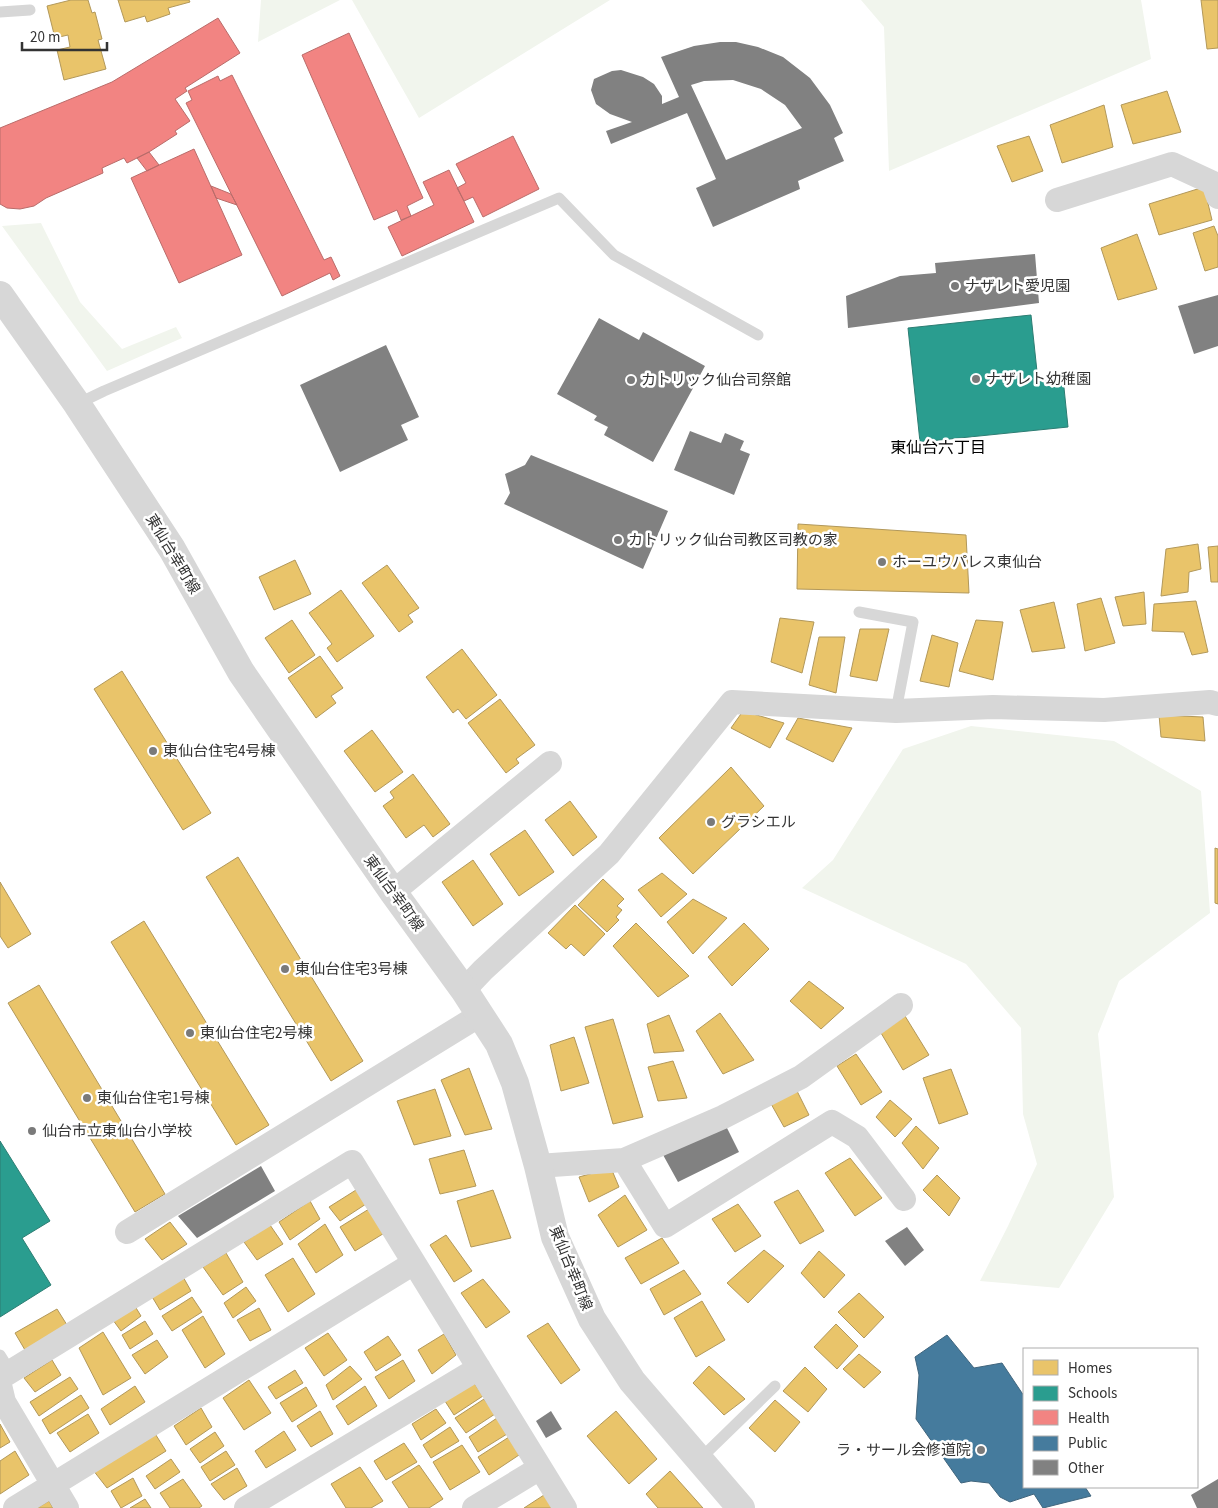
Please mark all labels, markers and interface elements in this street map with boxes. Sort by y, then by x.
scale bar [22,20,108,52]
text: 20 m [30,27,60,48]
place label: ナザレト愛児園 [965,276,1070,297]
marker: ナザレト愛児園 [949,280,961,292]
place label: ナザレト幼稚園 [986,369,1091,390]
place label: カトリック仙台司祭館 [641,370,791,391]
marker: ナザレト幼稚園 [970,373,982,385]
marker: カトリック仙台司祭館 [625,374,637,386]
district label: 東仙台六丁目 [890,437,986,459]
street label: 東仙台幸町線 [140,510,205,598]
place label: カトリック仙台司教区司教の家 [628,530,838,551]
marker: カトリック仙台司教区司教の家 [612,534,624,546]
place label: ホーユウパレス東仙台 [892,552,1042,573]
marker: ホーユウパレス東仙台 [876,556,888,568]
place label: 東仙台住宅4号棟 [163,741,275,762]
marker: 東仙台住宅4号棟 [147,745,159,757]
place label: グラシエル [721,812,796,833]
marker: グラシエル [705,816,717,828]
street label: 東仙台幸町線 [359,851,429,936]
place label: 東仙台住宅3号棟 [295,959,407,980]
marker: 東仙台住宅3号棟 [279,963,291,975]
place label: 東仙台住宅2号棟 [200,1023,312,1044]
marker: 東仙台住宅2号棟 [184,1027,196,1039]
place label: 東仙台住宅1号棟 [97,1088,209,1109]
marker: 東仙台住宅1号棟 [81,1092,93,1104]
place label: 仙台市立東仙台小学校 [42,1121,192,1142]
marker: 仙台市立東仙台小学校 [26,1125,38,1137]
street label: 東仙台幸町線 [544,1223,597,1314]
legend [1023,1348,1198,1488]
text: Homes [1068,1358,1112,1379]
text: Schools [1068,1383,1117,1404]
text: Health [1068,1408,1110,1429]
text: Public [1068,1433,1107,1454]
place label: ラ・サール会修道院 [836,1440,971,1461]
marker: ラ・サール会修道院 [975,1444,987,1456]
text: Other [1068,1458,1105,1479]

